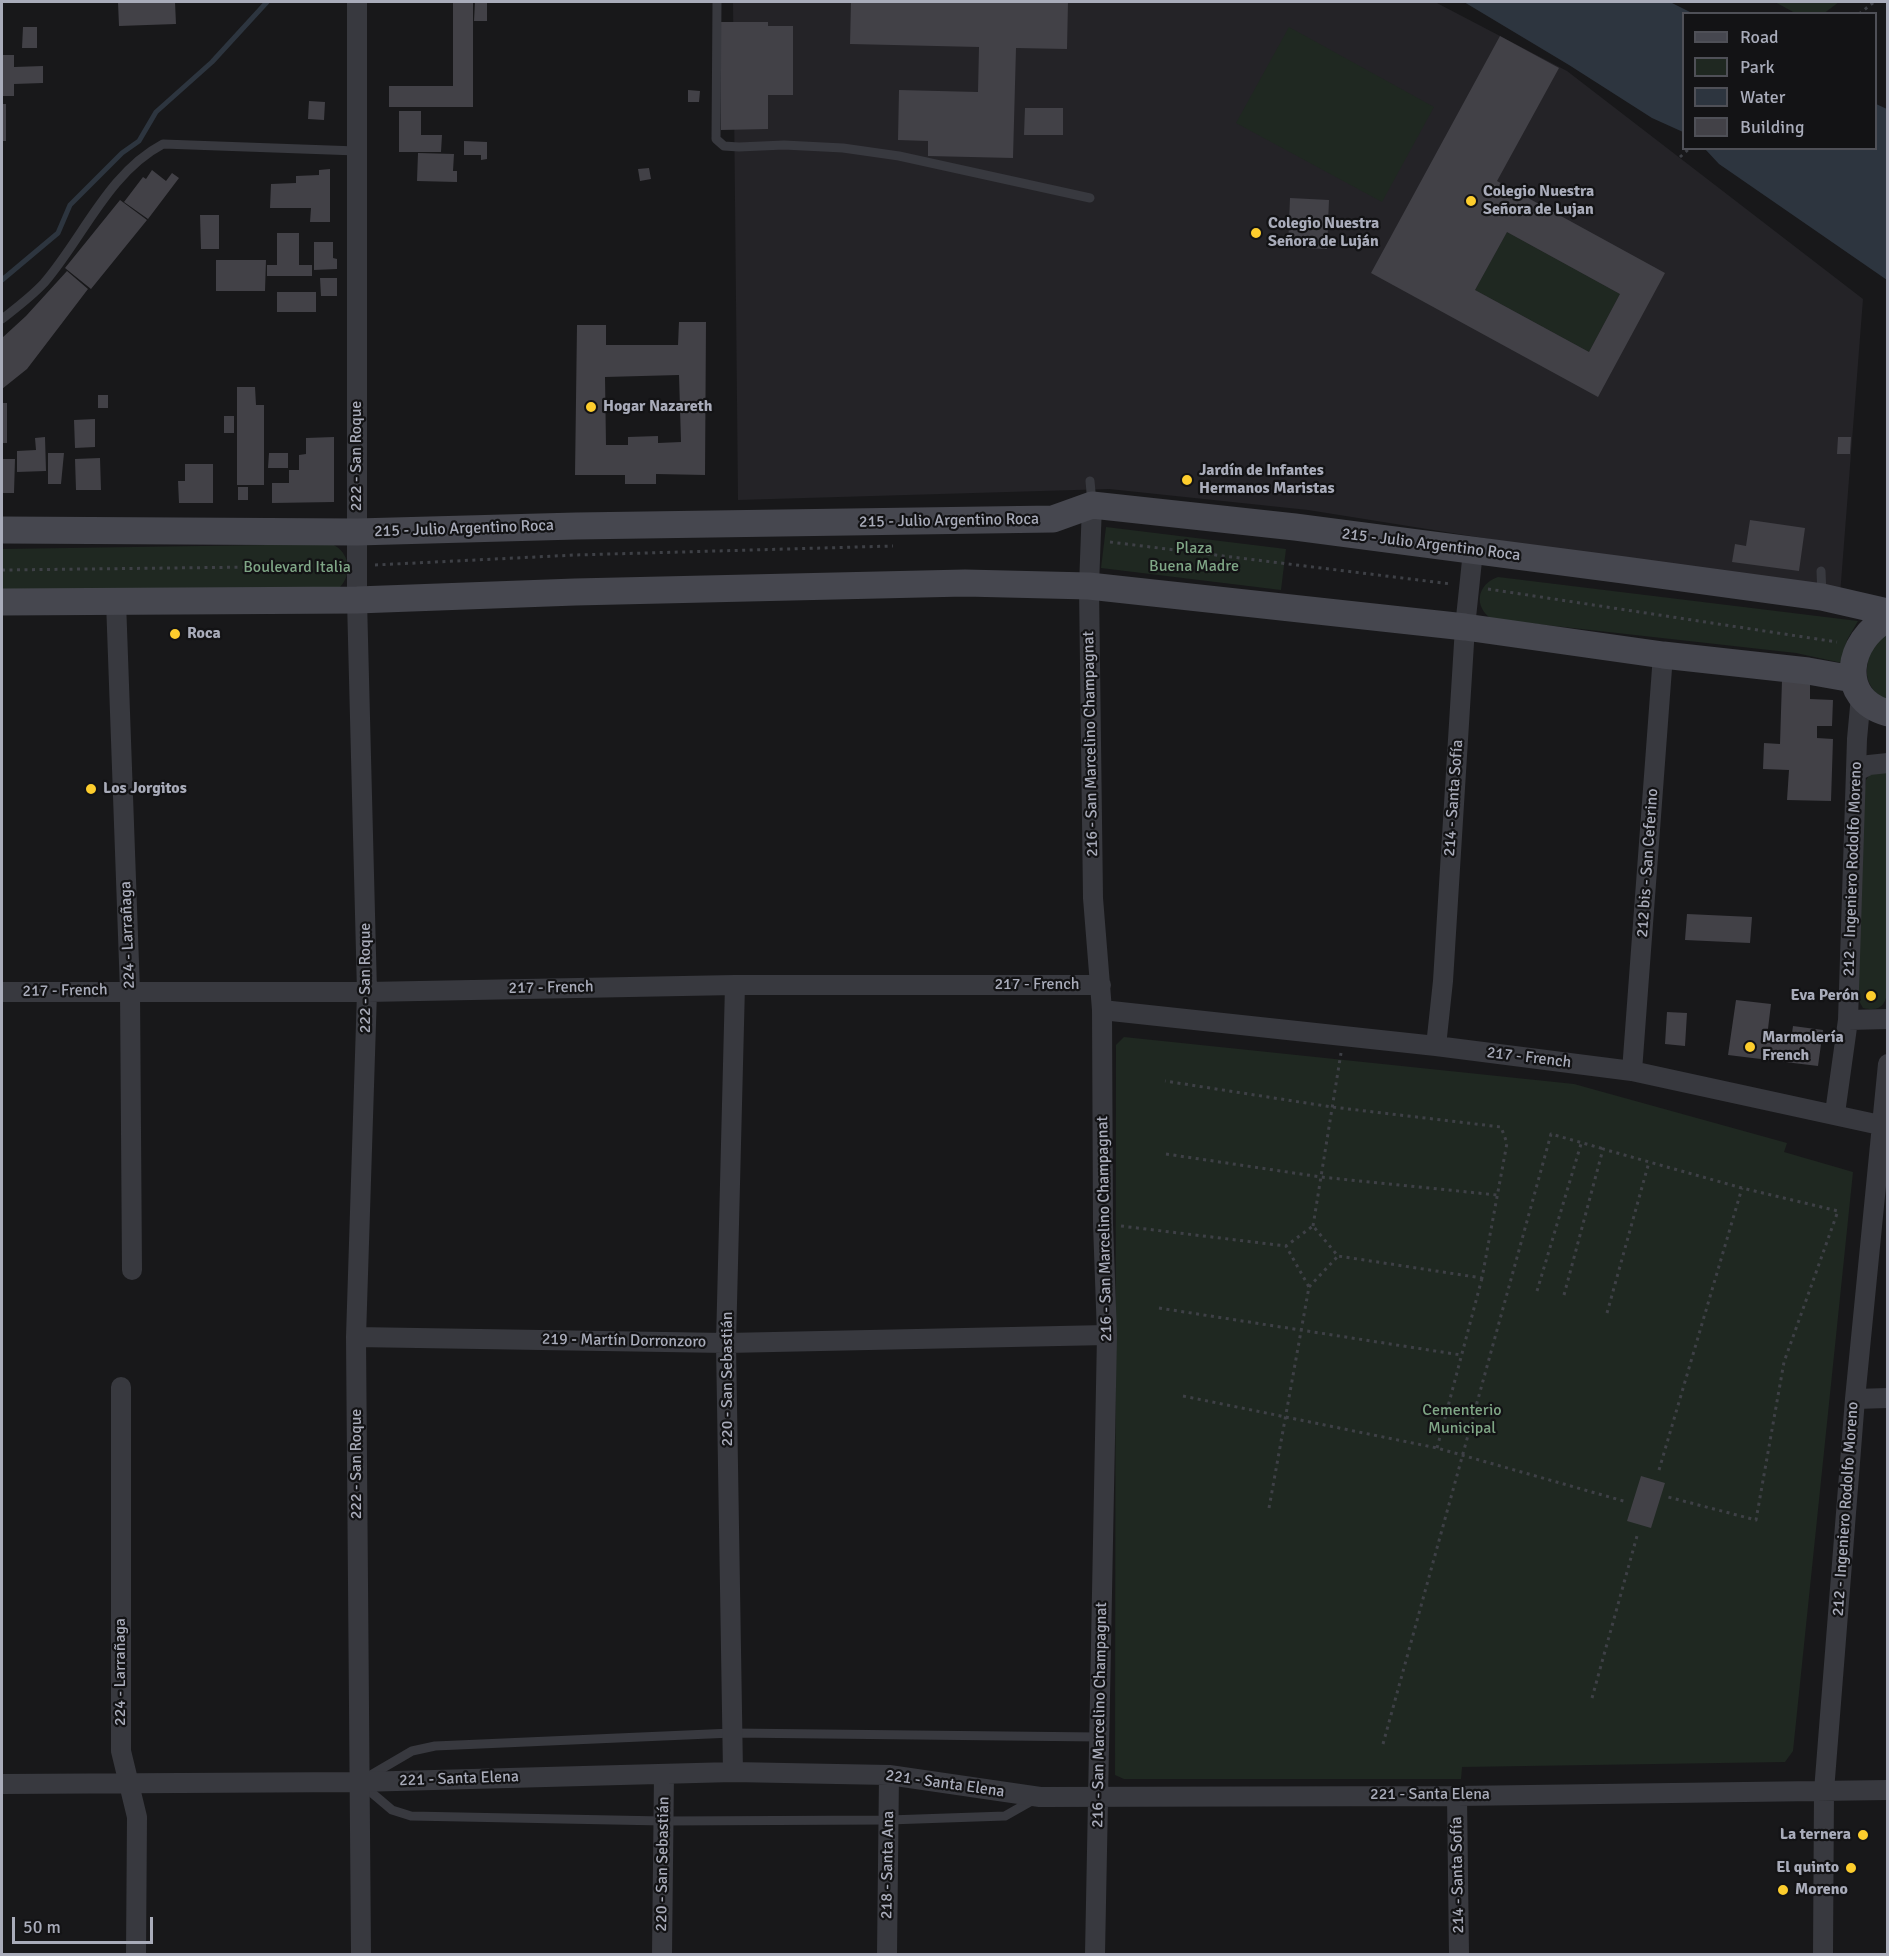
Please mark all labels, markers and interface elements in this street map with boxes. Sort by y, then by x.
legend [1682,12,1877,150]
text: Road [1740,26,1779,48]
text: Park [1740,56,1775,78]
text: Water [1740,86,1785,108]
text: Building [1740,116,1804,138]
place label: Colegio Nuestra Señora de Lujan [1483,182,1594,220]
marker: Colegio Nuestra Señora de Lujan [1464,194,1478,208]
place label: Colegio Nuestra Señora de Luján [1268,214,1379,252]
marker: Colegio Nuestra Señora de Luján [1249,226,1263,240]
place label: Hogar Nazareth [603,397,712,417]
marker: Hogar Nazareth [584,400,598,414]
street label: 222 - San Roque [347,401,367,511]
place label: Jardín de Infantes Hermanos Maristas [1199,461,1334,499]
marker: Jardín de Infantes Hermanos Maristas [1180,473,1194,487]
street label: 215 - Julio Argentino Roca [859,510,1039,532]
street label: 215 - Julio Argentino Roca [374,516,554,542]
street label: 215 - Julio Argentino Roca [1341,525,1521,565]
park label: Plaza Buena Madre [1149,539,1239,577]
park label: Boulevard Italia [243,558,351,578]
place label: Roca [187,624,221,644]
marker: Roca [168,627,182,641]
street label: 216 - San Marcelino Champagnat [1079,631,1103,857]
street label: 214 - Santa Sofía [1440,739,1468,857]
street label: 212 - Ingeniero Rodolfo Moreno [1840,761,1866,977]
place label: Los Jorgitos [103,779,187,799]
marker: Los Jorgitos [84,782,98,796]
street label: 212 bis - San Ceferino [1633,788,1663,938]
street label: 224 - Larrañaga [117,881,139,989]
street label: 222 - San Roque [356,923,376,1033]
street label: 217 - French [994,975,1080,995]
street label: 217 - French [508,978,594,998]
street label: 217 - French [22,981,108,1001]
place label: Eva Perón [1791,986,1859,1006]
marker: Eva Perón [1864,989,1878,1003]
place label: Marmolería French [1762,1028,1844,1066]
marker: Marmolería French [1743,1040,1757,1054]
street label: 217 - French [1486,1043,1572,1073]
street label: 216 - San Marcelino Champagnat [1093,1116,1117,1342]
street label: 220 - San Sebastián [718,1311,738,1447]
street label: 219 - Martín Dorronzoro [542,1330,706,1352]
park label: Cementerio Municipal [1422,1401,1502,1439]
street label: 212 - Ingeniero Rodolfo Moreno [1829,1401,1863,1617]
street label: 222 - San Roque [347,1409,367,1519]
street label: 216 - San Marcelino Champagnat [1088,1602,1112,1828]
street label: 224 - Larrañaga [111,1618,131,1726]
street label: 221 - Santa Elena [884,1766,1006,1802]
street label: 221 - Santa Elena [399,1767,519,1791]
street label: 221 - Santa Elena [1370,1785,1490,1805]
street label: 220 - San Sebastián [652,1796,674,1932]
street label: 218 - Santa Ana [877,1811,899,1919]
street label: 214 - Santa Sofía [1447,1816,1469,1934]
place label: La ternera [1780,1825,1851,1845]
marker: La ternera [1856,1828,1870,1842]
place label: El quinto [1776,1858,1839,1878]
marker: El quinto [1844,1861,1858,1875]
place label: Moreno [1795,1880,1848,1900]
marker: Moreno [1776,1883,1790,1897]
scale bar [15,1905,156,1943]
text: 50 m [23,1916,61,1938]

